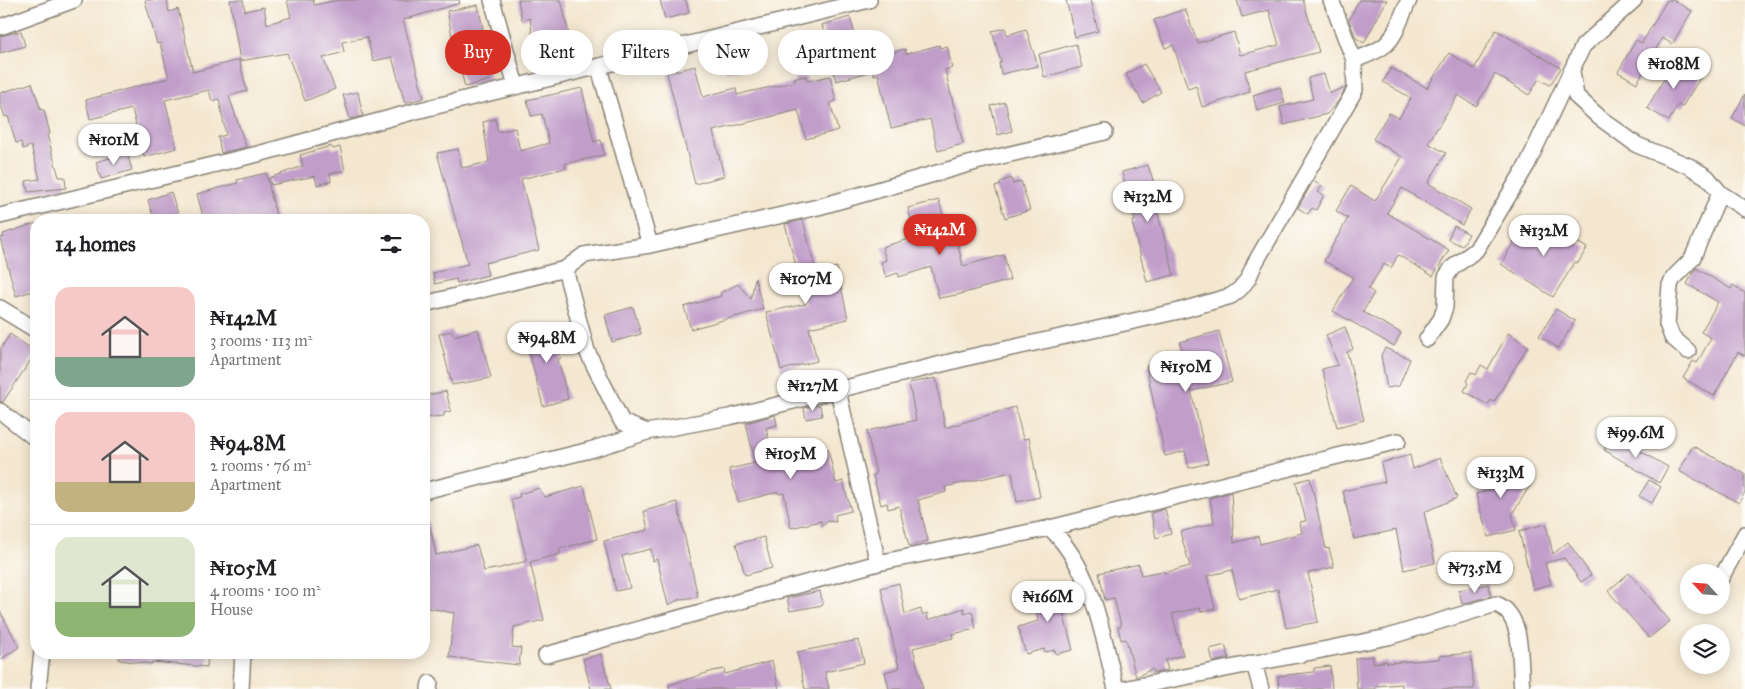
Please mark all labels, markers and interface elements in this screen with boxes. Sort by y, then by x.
chip: Buy [445,30,511,75]
chip: Rent [521,30,593,75]
chip: Filters [603,30,688,75]
chip: New [698,30,768,75]
chip: Apartment [778,30,894,75]
pin: ₦108M [1639,48,1709,90]
text: ₦108M [1648,54,1700,73]
pin: ₦101M [79,124,149,166]
text: ₦101M [89,130,139,149]
pin: ₦132M [1113,180,1183,223]
text: ₦132M [1124,187,1172,206]
pin: ₦142M [905,214,975,256]
pin: ₦132M [1509,214,1579,257]
text: ₦142M [914,220,966,239]
text: ₦132M [1520,221,1568,240]
icon: filters [377,230,405,258]
text: 14 homes [55,231,136,257]
pin: ₦107M [771,262,841,305]
text: ₦107M [780,269,832,288]
text: ₦142M [210,305,277,331]
icon: home [95,307,155,367]
pin: ₦94.8M [506,322,588,364]
text: ₦94.8M [518,328,576,347]
text: 3 rooms · 113 m² [210,331,312,350]
text: Apartment [210,350,282,369]
pin: ₦150M [1151,350,1221,393]
text: ₦150M [1161,357,1212,376]
pin: ₦127M [778,370,848,412]
text: ₦127M [788,376,838,395]
pin: ₦99.6M [1595,416,1677,459]
text: ₦99.6M [1608,423,1664,442]
text: ₦94.8M [210,430,286,456]
icon: home [95,432,155,492]
pin: ₦105M [756,438,826,480]
text: ₦105M [765,444,817,463]
text: 2 rooms · 76 m² [210,456,311,475]
pin: ₦133M [1466,456,1536,499]
text: ₦133M [1477,463,1525,482]
text: Apartment [210,475,282,494]
pin: ₦73.5M [1434,552,1516,594]
text: ₦105M [210,555,277,581]
icon: home [95,557,155,617]
text: ₦73.5M [1448,558,1502,577]
north arrow [1680,564,1730,614]
map controls [1680,564,1730,674]
pin: ₦166M [1013,580,1083,623]
text: 4 rooms · 100 m² [210,581,321,600]
text: ₦166M [1023,587,1073,606]
text: House [210,600,253,619]
button: layers [1680,624,1730,674]

